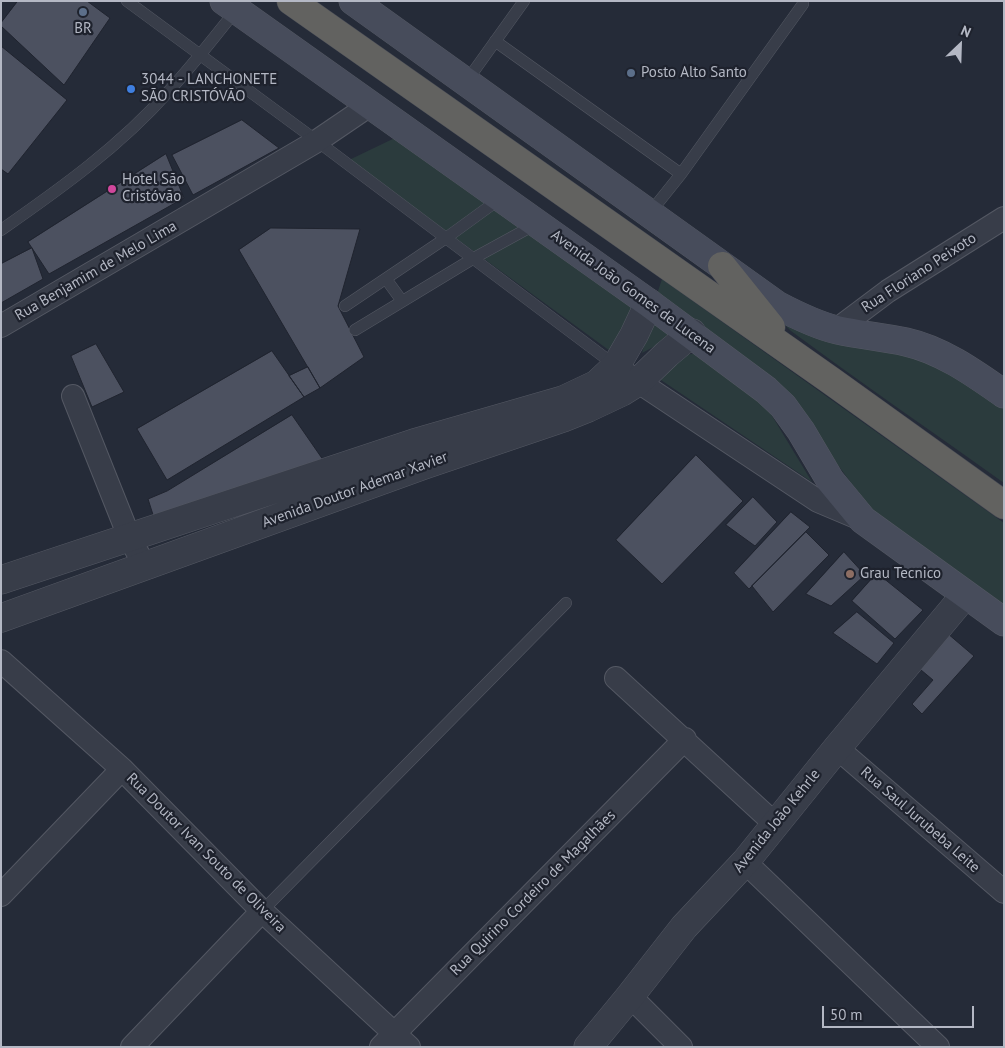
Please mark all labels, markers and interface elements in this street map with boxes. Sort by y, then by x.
marker: BR [77,6,89,18]
place label: BR [74,20,92,38]
north arrow [935,20,985,70]
text: N [958,21,974,41]
place label: Posto Alto Santo [641,64,747,82]
marker: Posto Alto Santo [625,67,637,79]
place label: 3044 - LANCHONETE SÃO CRISTÓVÃO [141,71,277,106]
marker: 3044 - LANCHONETE SÃO CRISTÓVÃO [125,83,137,95]
place label: Hotel São Cristóvão [122,171,184,206]
marker: Hotel São Cristóvão [106,183,118,195]
street label: Rua Benjamim de Melo Lima [12,217,180,325]
street label: Avenida João Gomes de Lucena [547,226,719,358]
street label: Rua Floriano Peixoto [858,229,980,317]
street label: Avenida Doutor Ademar Xavier [260,448,450,532]
place label: Grau Tecnico [860,565,941,583]
marker: Grau Tecnico [844,568,856,580]
street label: Rua Saul Jurubeba Leite [857,763,983,877]
street label: Avenida João Kehrle [730,766,824,876]
street label: Rua Doutor Ivan Souto de Oliveira [122,769,290,937]
street label: Rua Quirino Cordeiro de Magalhães [447,807,619,979]
scale bar [825,996,978,1028]
text: 50 m [830,1005,863,1024]

